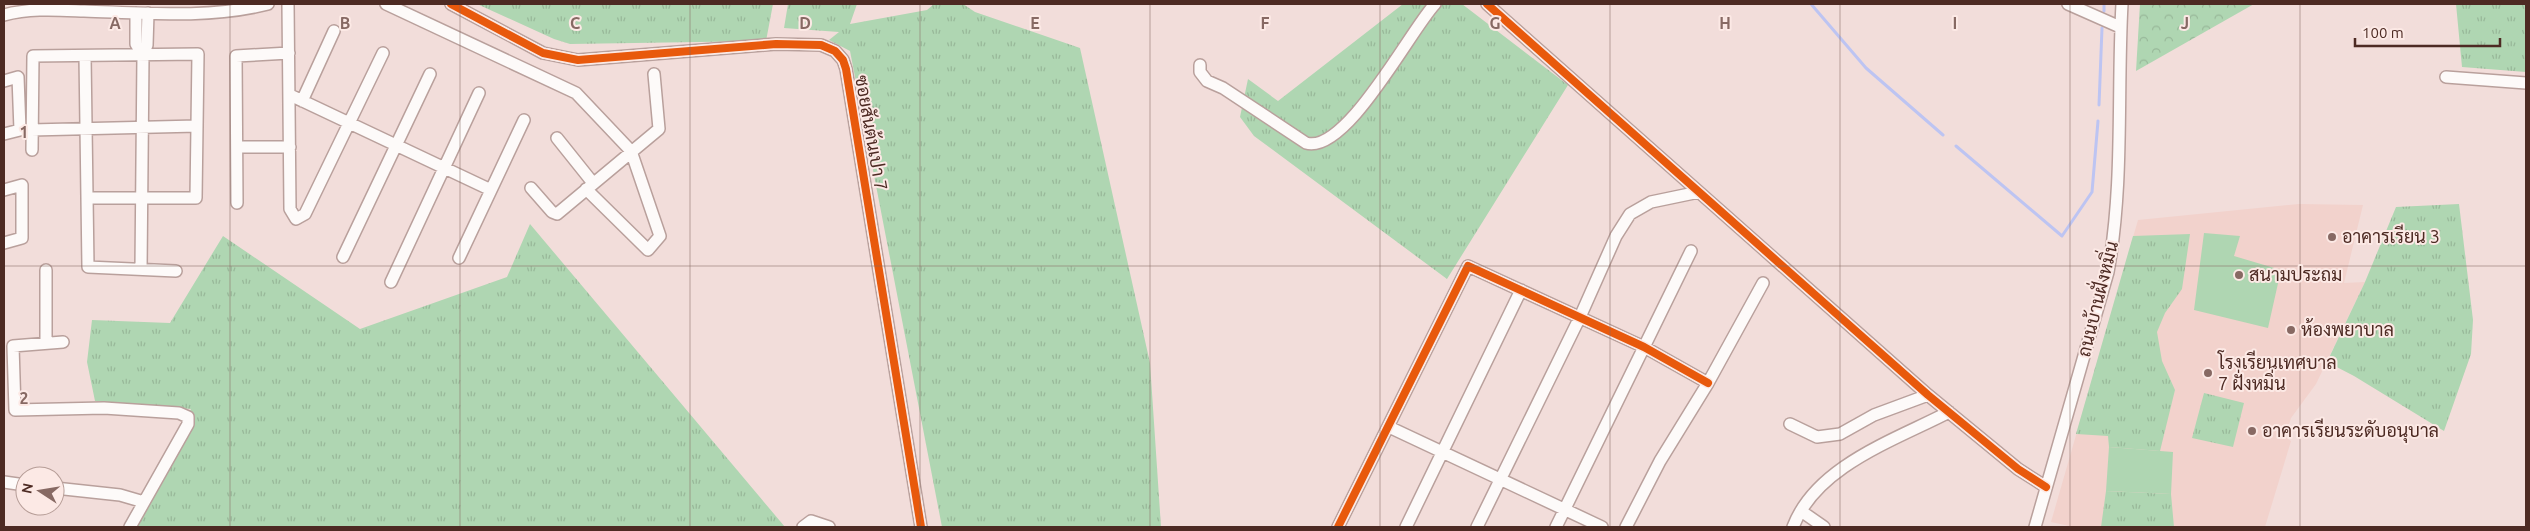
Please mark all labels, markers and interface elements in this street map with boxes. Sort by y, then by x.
text: A [109,14,121,32]
text: B [340,14,350,32]
text: C [570,14,580,32]
text: D [799,14,811,32]
text: E [1030,14,1040,32]
text: F [1261,14,1270,32]
text: G [1489,14,1501,32]
text: H [1719,14,1731,32]
text: I [1953,14,1957,32]
text: J [2181,14,2189,32]
scale bar [2355,15,2500,47]
text: 100 m [2362,24,2404,41]
street label: ซอยสันต้นเปา 7 [852,73,893,192]
text: 1 [19,123,29,141]
place label: อาคารเรียน 3 [2342,224,2440,246]
marker: อาคารเรียน 3 [2326,231,2338,243]
street label: ถนนบ้านฝั่งหมิ่น [2069,238,2121,359]
place label: สนามประถม [2249,264,2342,284]
marker: สนามประถม [2233,269,2245,281]
place label: ห้องพยาบาล [2301,318,2394,339]
marker: ห้องพยาบาล [2285,324,2297,336]
place label: โรงเรียนเทศบาล 7 ฝั่งหมิ่น [2217,350,2337,393]
marker: โรงเรียนเทศบาล 7 ฝั่งหมิ่น [2202,367,2214,379]
text: 2 [19,389,29,407]
place label: อาคารเรียนระดับอนุบาล [2262,418,2439,443]
marker: อาคารเรียนระดับอนุบาล [2246,425,2258,437]
north arrow [15,466,65,516]
text: N [18,482,36,495]

